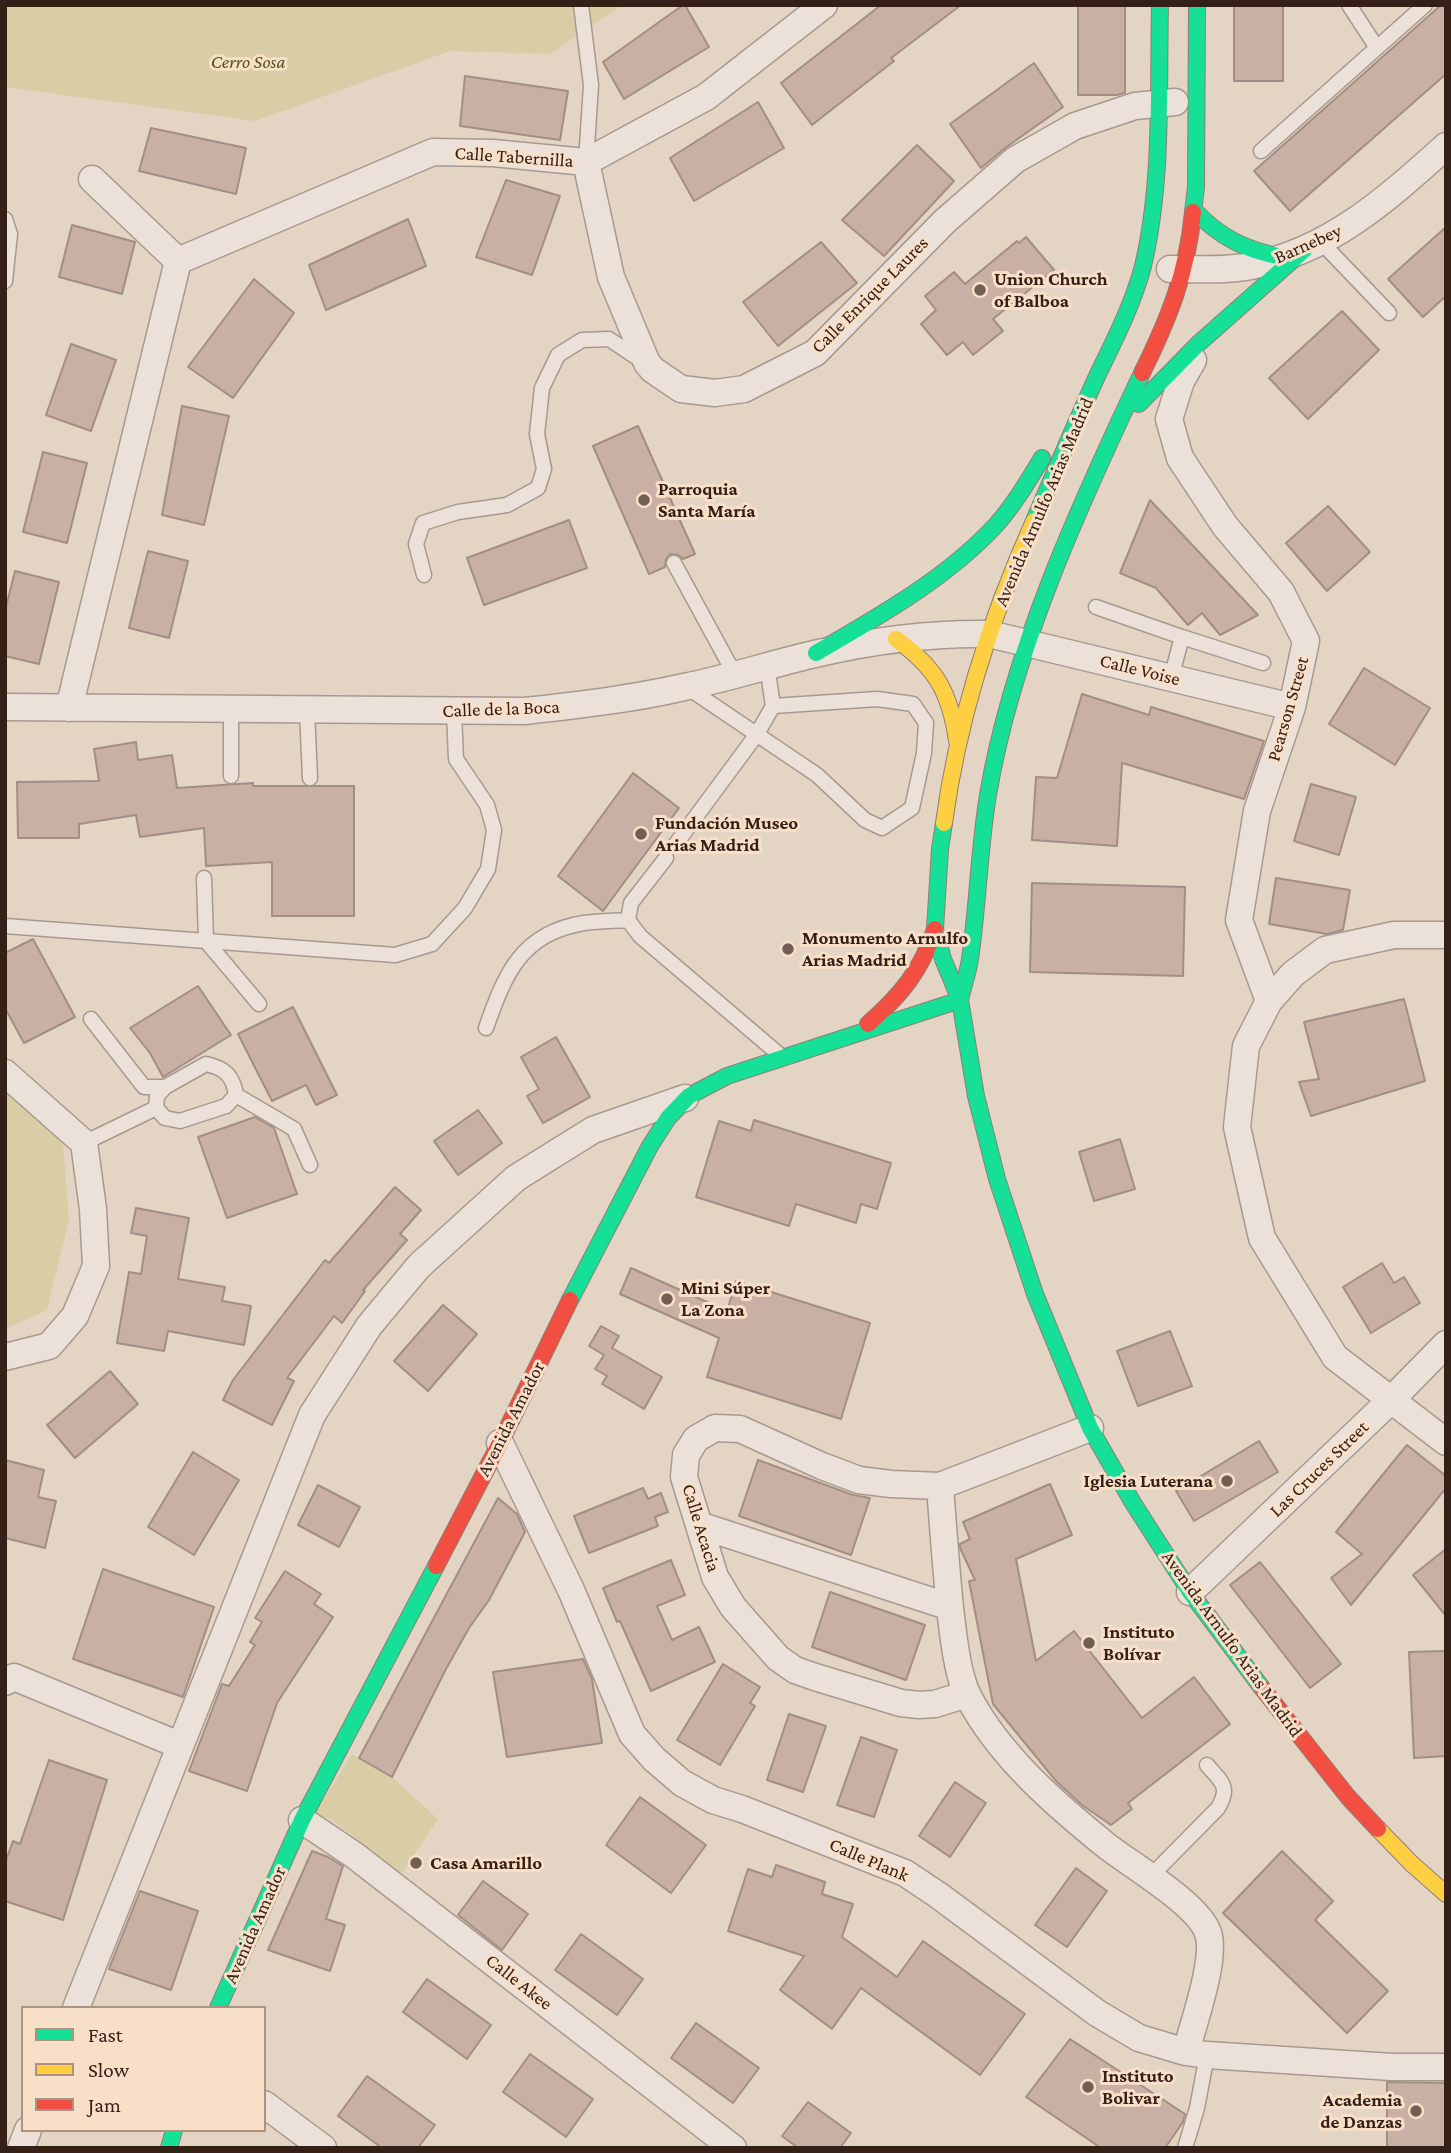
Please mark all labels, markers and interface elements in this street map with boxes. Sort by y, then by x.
park label: Cerro Sosa [211,51,285,73]
street label: Calle Tabernilla [454,141,574,173]
street label: Barnebey [1271,219,1345,269]
street label: Calle Enrique Laures [807,232,933,358]
place label: Union Church of Balboa [994,268,1108,312]
marker: Union Church of Balboa [972,282,988,298]
street label: Avenida Arnulfo Arias Madrid [990,394,1098,610]
place label: Parroquia Santa María [658,478,756,522]
marker: Parroquia Santa María [636,492,652,508]
street label: Calle Voise [1097,649,1183,691]
street label: Pearson Street [1262,654,1314,764]
street label: Calle de la Boca [442,696,560,722]
place label: Fundación Museo Arias Madrid [655,812,798,856]
marker: Fundación Museo Arias Madrid [633,826,649,842]
place label: Monumento Arnulfo Arias Madrid [802,927,968,971]
marker: Monumento Arnulfo Arias Madrid [780,941,796,957]
place label: Mini Súper La Zona [681,1277,770,1321]
marker: Mini Súper La Zona [659,1291,675,1307]
street label: Avenida Amador [472,1358,550,1480]
street label: Las Cruces Street [1265,1416,1373,1522]
place label: Iglesia Luterana [1084,1470,1213,1492]
marker: Iglesia Luterana [1219,1473,1235,1489]
street label: Calle Acacia [677,1481,725,1575]
street label: Avenida Arnulfo Arias Madrid [1157,1546,1307,1742]
place label: Instituto Bolívar [1103,1621,1175,1665]
marker: Instituto Bolívar [1081,1635,1097,1651]
street label: Calle Plank [826,1833,912,1887]
place label: Casa Amarillo [430,1852,542,1874]
marker: Casa Amarillo [408,1855,424,1871]
street label: Avenida Amador [219,1863,291,1987]
street label: Calle Akee [481,1949,557,2015]
legend [21,2006,266,2132]
text: Fast [88,2023,123,2047]
text: Slow [88,2058,129,2082]
place label: Instituto Bolivar [1102,2065,1174,2109]
marker: Instituto Bolivar [1080,2079,1096,2095]
place label: Academia de Danzas [1320,2089,1402,2133]
text: Jam [88,2093,121,2117]
marker: Academia de Danzas [1408,2103,1424,2119]

